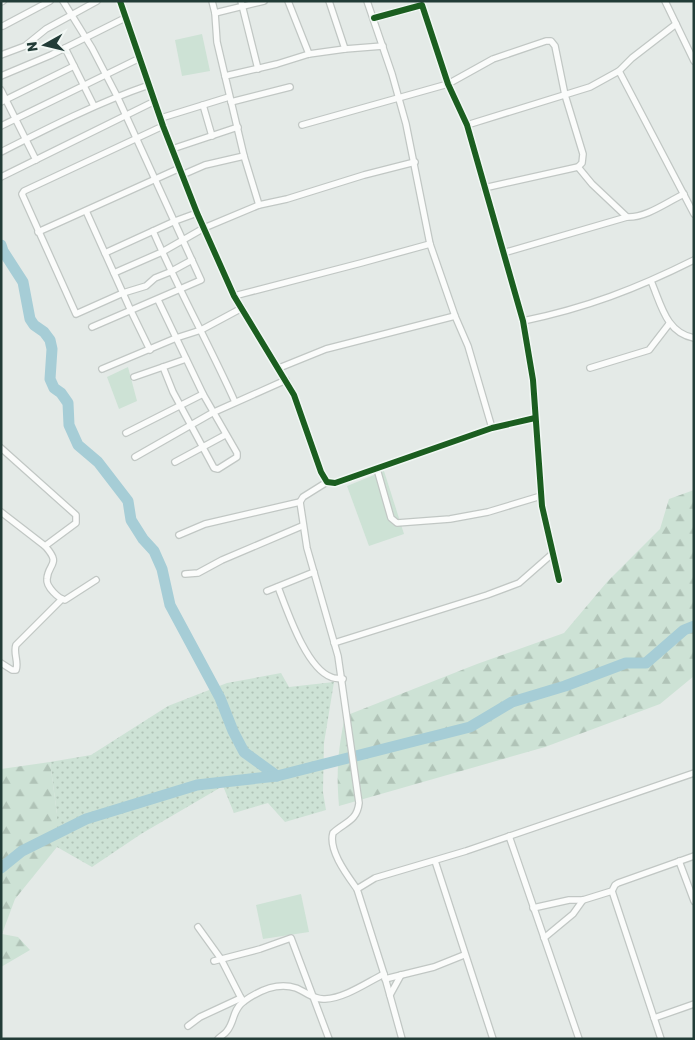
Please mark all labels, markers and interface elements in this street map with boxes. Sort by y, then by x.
north arrow [20,20,70,70]
text: N [24,41,42,53]

